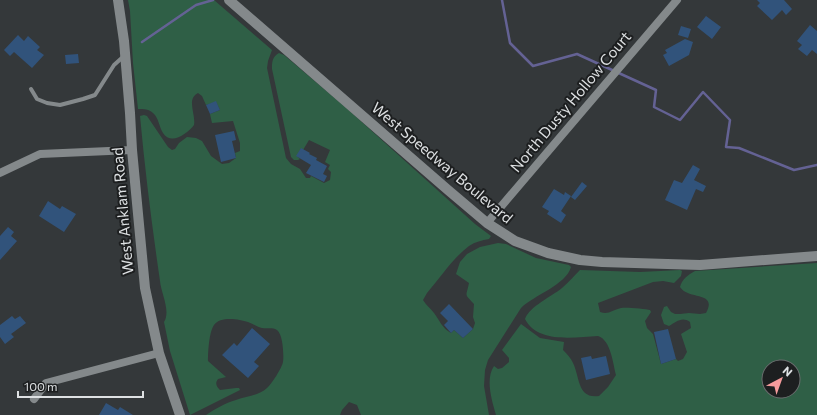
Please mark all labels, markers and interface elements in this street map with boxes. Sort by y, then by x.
street label: North Dusty Hollow Court [506,27,634,175]
street label: West Speedway Boulevard [368,98,517,227]
street label: West Anklam Road [107,147,137,275]
north arrow [761,359,801,399]
text: N [781,363,795,379]
scale bar [18,373,143,399]
text: 100 m [24,379,58,393]

